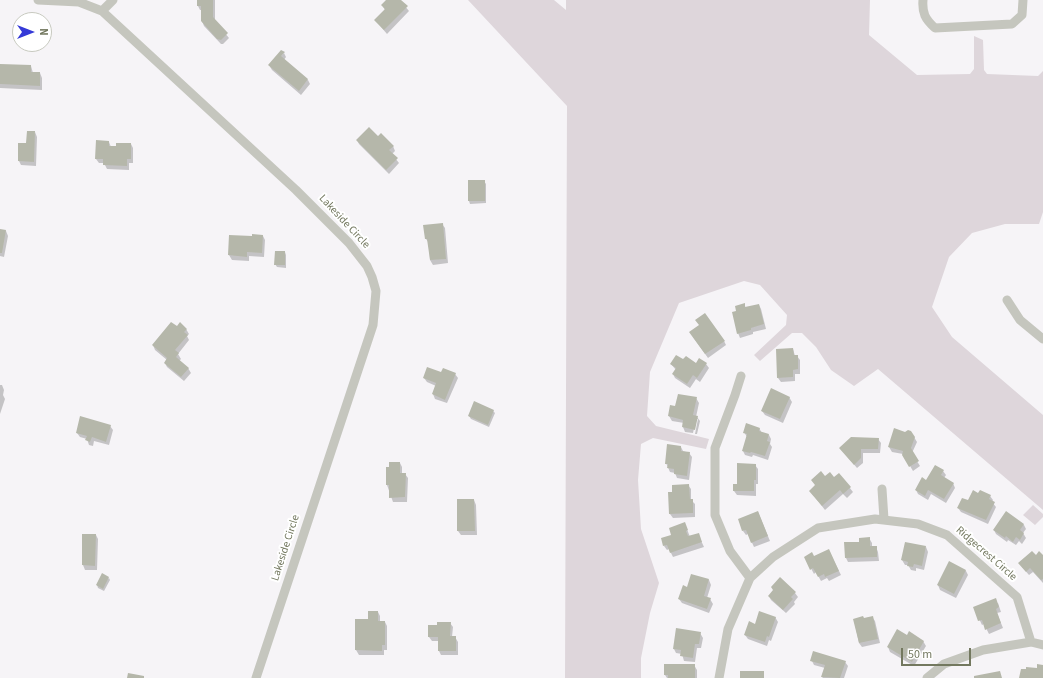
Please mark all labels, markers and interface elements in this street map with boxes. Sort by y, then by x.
north arrow [12,12,52,52]
text: N [36,28,51,36]
street label: Lakeside Circle [316,192,372,252]
street label: Lakeside Circle [269,513,303,583]
street label: Ridgecrest Circle [953,524,1019,584]
scale bar [903,640,973,666]
text: 50 m [908,646,932,663]

